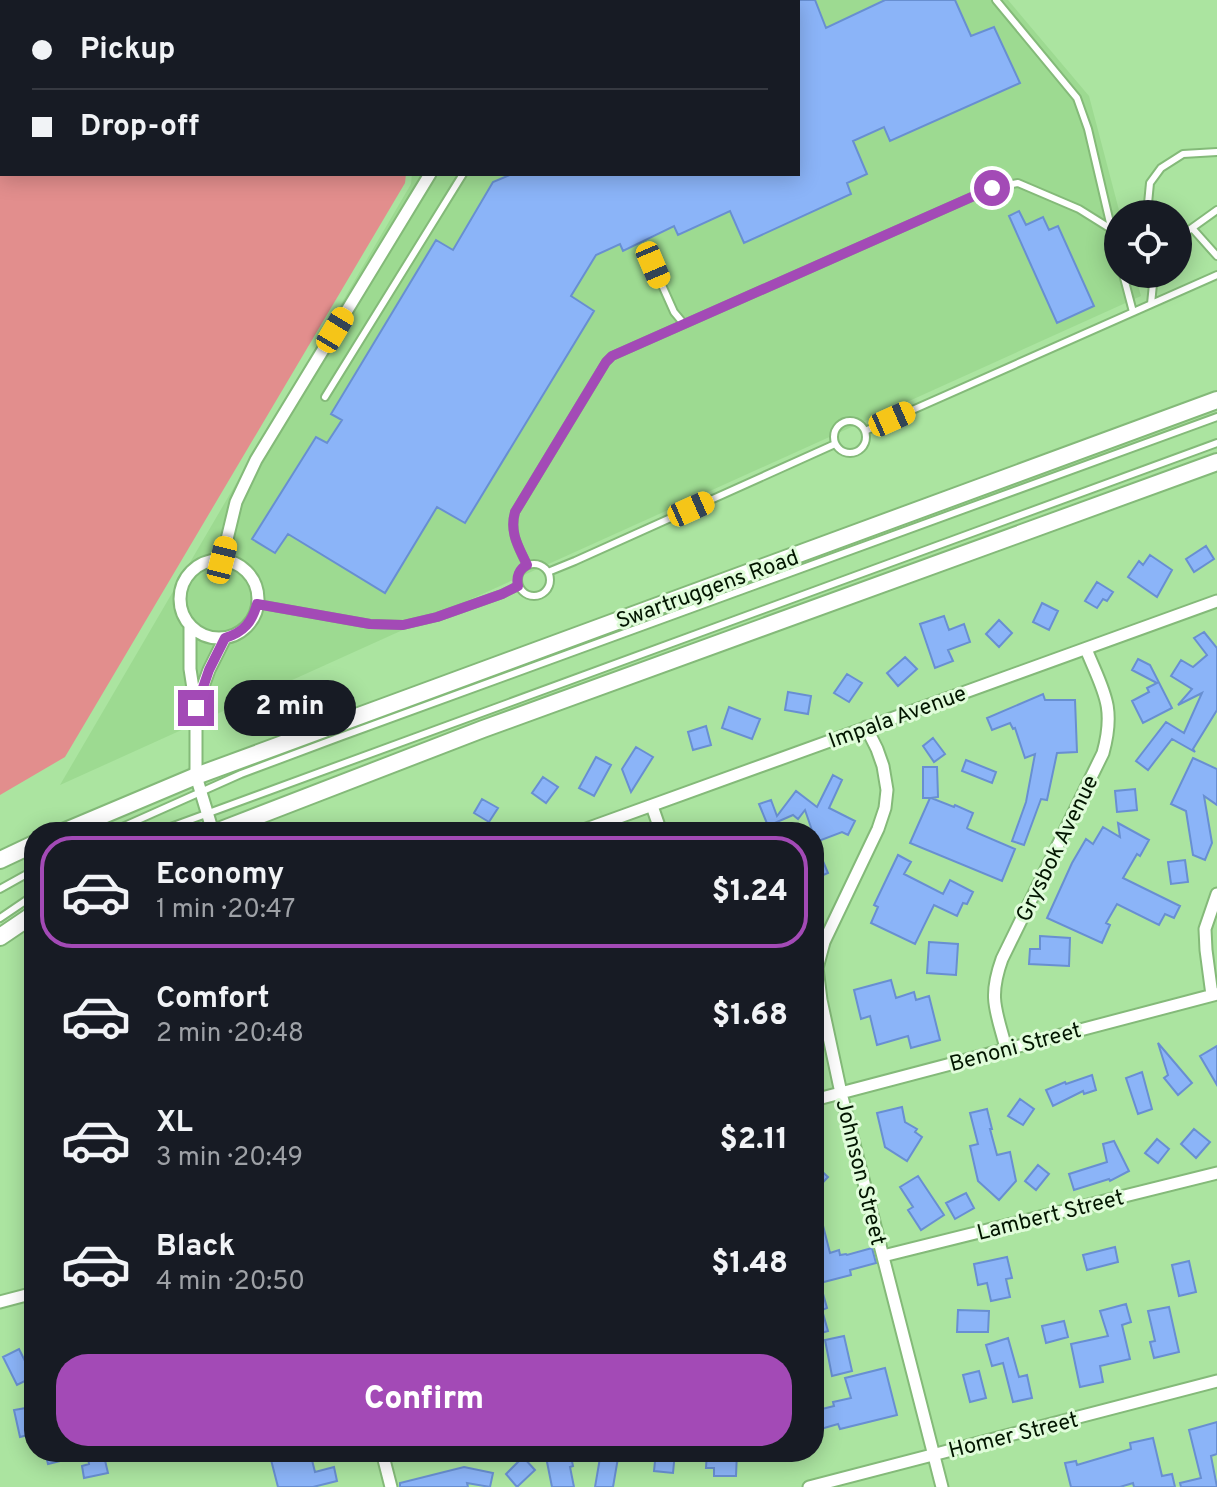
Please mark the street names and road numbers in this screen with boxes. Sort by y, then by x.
street label: Swartruggens Road [613,545,803,636]
street label: Impala Avenue [825,681,970,756]
street label: Grysbok Avenue [1011,771,1105,927]
street label: Benoni Street [947,1018,1084,1079]
street label: Johnson Street [828,1097,891,1249]
street label: Lambert Street [974,1185,1127,1248]
street label: Homer Street [946,1407,1081,1466]

